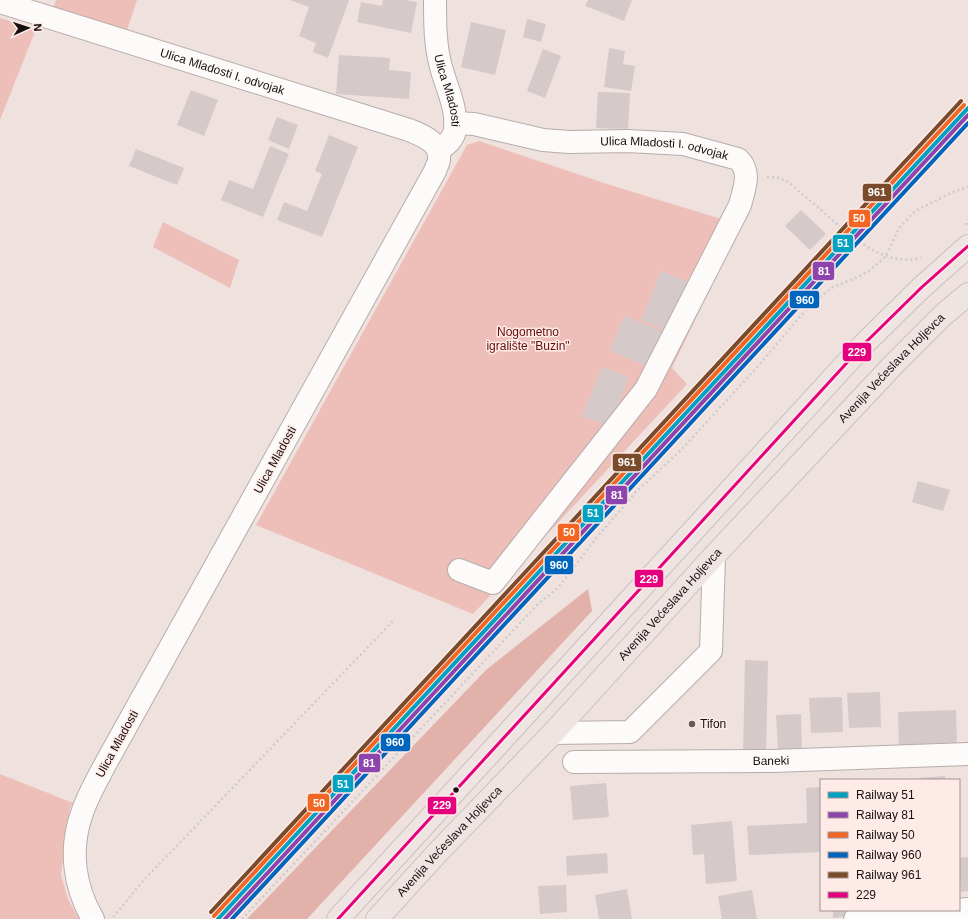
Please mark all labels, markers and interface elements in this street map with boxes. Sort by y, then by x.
north arrow [8,8,48,48]
text: N [32,23,44,32]
street label: Ulica Mladosti I. odvojak [158,46,287,98]
street label: Ulica Mladosti [431,53,463,127]
street label: Ulica Mladosti I. odvojak [600,134,731,163]
line badge: 961 [862,183,892,202]
text: 961 [868,186,886,198]
line badge: 50 [848,209,871,228]
text: 50 [853,212,865,224]
line badge: 51 [832,234,854,253]
text: 51 [837,237,849,249]
line badge: 81 [812,261,835,281]
text: 81 [818,265,830,277]
line badge: 960 [789,290,820,309]
text: 960 [796,294,814,306]
street label: Avenija Većeslava Holjevca [836,310,948,426]
park label: Nogometno igralište "Buzin" [486,325,570,353]
line badge: 229 [842,342,872,362]
text: 229 [848,346,866,358]
street label: Ulica Mladosti [251,424,299,496]
line badge: 961 [612,453,642,472]
text: 961 [618,456,636,468]
line badge: 81 [605,485,628,505]
text: 81 [611,489,623,501]
line badge: 51 [582,504,604,523]
text: 51 [587,507,599,519]
line badge: 50 [557,523,580,542]
text: 50 [563,526,575,538]
street label: Avenija Većeslava Holjevca [615,545,725,663]
line badge: 960 [544,555,574,575]
text: 960 [550,559,568,571]
line badge: 229 [634,569,664,588]
text: 229 [640,573,658,585]
street label: Ulica Mladosti [93,708,141,780]
place label: Tifon [700,717,726,731]
marker: Tifon [687,719,697,729]
line badge: 960 [380,733,411,752]
text: 960 [386,736,404,748]
line badge: 81 [358,753,381,773]
street label: Baneki [753,753,790,768]
text: 81 [363,757,375,769]
line badge: 51 [332,774,354,793]
text: 51 [337,778,349,790]
legend [820,779,960,911]
street label: Avenija Većeslava Holjevca [394,783,505,900]
unlabelled marker [451,785,461,795]
text: Railway 51 [856,788,915,802]
line badge: 50 [307,793,330,812]
line badge: 229 [427,796,457,815]
text: 50 [313,797,325,809]
text: 229 [433,799,451,811]
text: Railway 81 [856,808,915,822]
text: Railway 50 [856,828,915,842]
text: Railway 960 [856,848,922,862]
text: Railway 961 [856,868,922,882]
text: 229 [856,888,876,902]

